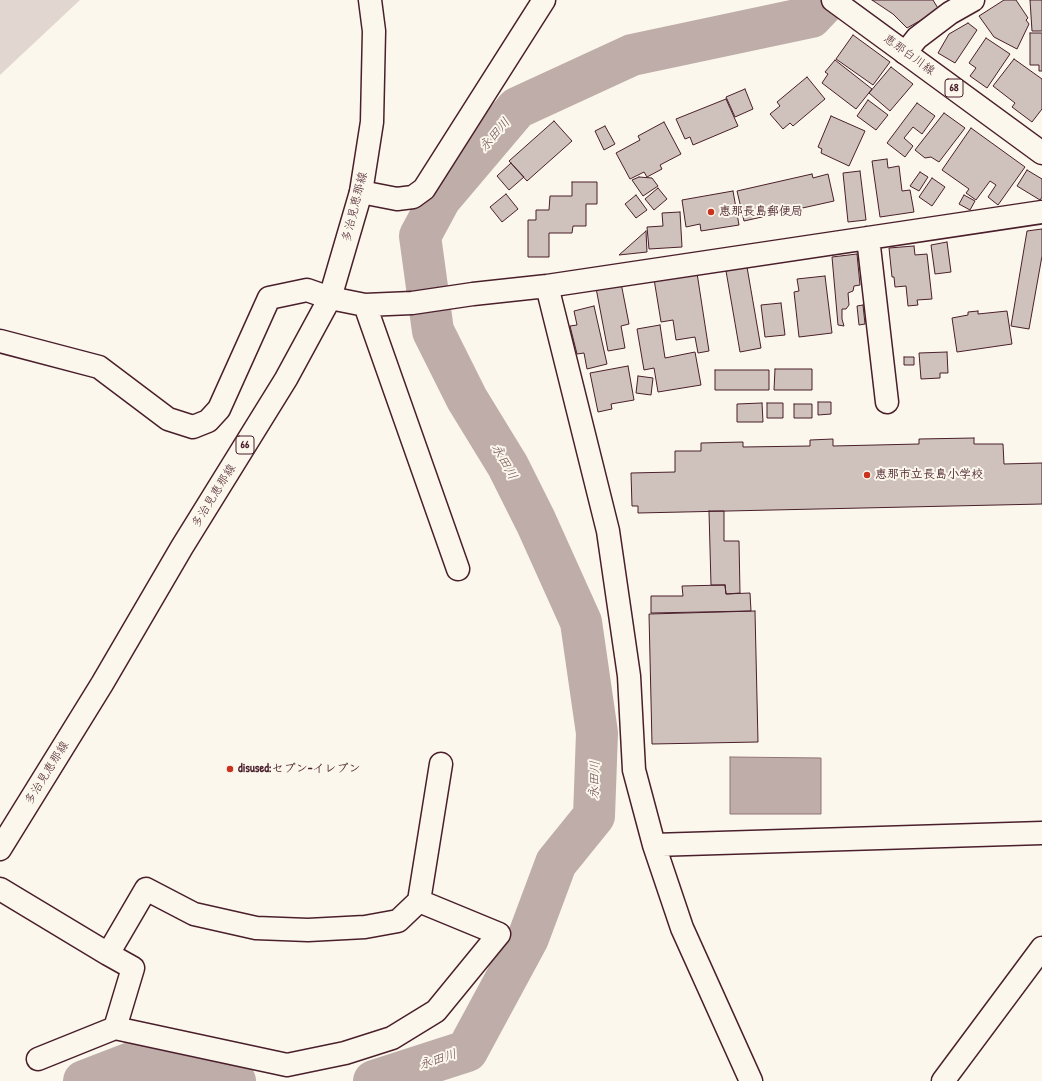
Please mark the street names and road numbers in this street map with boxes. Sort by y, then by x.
street label: 恵那白川線 [880,32,938,78]
road number: 68 [945,79,963,97]
street label: 多治見恵那線 [339,170,371,244]
road number: 66 [236,436,254,454]
street label: 多治見恵那線 [189,462,239,530]
street label: 多治見恵那線 [22,739,72,807]

